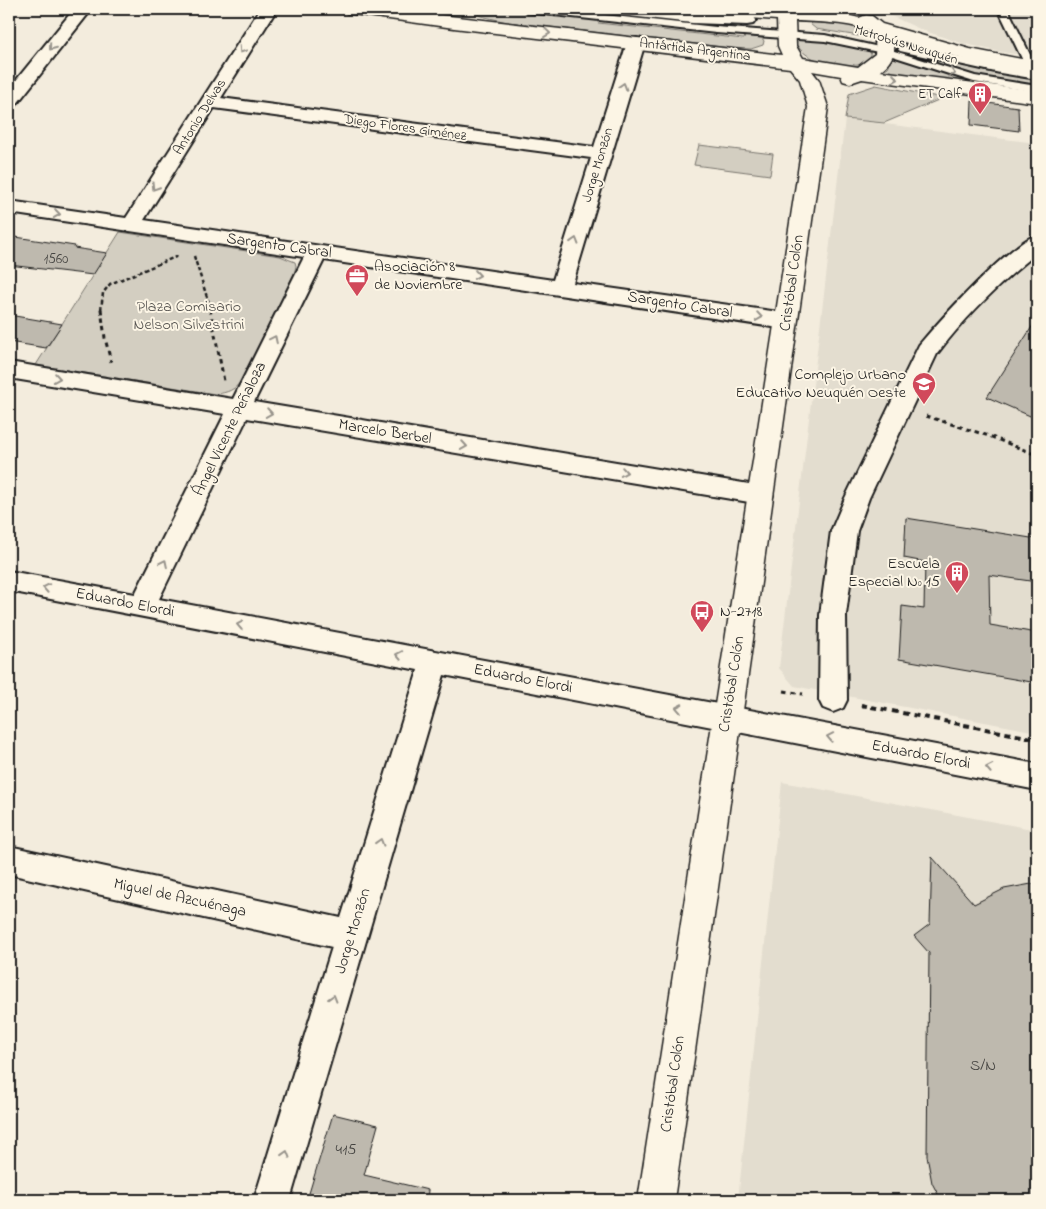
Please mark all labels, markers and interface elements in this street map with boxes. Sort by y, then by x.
street label: Metrobús Neuquén [852,19,960,71]
one-way arrow [543,27,551,38]
street label: Antártida Argentina [638,33,752,68]
one-way arrow [50,41,58,50]
one-way arrow [239,44,248,53]
one-way arrow [947,68,955,78]
one-way arrow [892,73,900,84]
street label: Antonio Delvas [168,75,232,159]
building icon: ET Calf [967,81,993,115]
one-way arrow [617,82,627,90]
place label: ET Calf [918,84,962,105]
street label: Diego Flores Giménez [341,109,468,148]
street label: Jorge Monzón [577,125,620,205]
one-way arrow [152,181,161,191]
one-way arrow [53,208,61,219]
street label: Sargento Cabral [225,227,333,265]
street label: Cristóbal Colón [773,233,811,333]
one-way arrow [570,237,580,246]
house number: 1560 [44,249,68,270]
place label: Asociación 8 de Noviembre [374,255,463,297]
office icon: Asociación 8 de Noviembre [344,263,370,297]
one-way arrow [473,270,482,280]
street label: Sargento Cabral [626,285,735,325]
park label: Plaza Comisario Nelson Silvestrini [134,295,245,337]
one-way arrow [755,312,764,322]
one-way arrow [268,335,278,344]
street label: Ángel Vicente Peñaloza [187,358,273,500]
place label: Complejo Urbano Educativo Neuquén Oeste [735,363,907,405]
school or university icon: Complejo Urbano Educativo Neuquén Oeste [911,371,937,405]
one-way arrow [53,372,61,383]
one-way arrow [265,408,273,418]
street label: Marcelo Berbel [337,413,434,451]
one-way arrow [459,440,468,450]
one-way arrow [620,467,628,477]
place label: Escuela Especial Nº 15 [848,552,940,594]
one-way arrow [158,559,168,568]
building icon: Escuela Especial Nº 15 [944,560,970,594]
street label: Eduardo Elordi [74,582,177,624]
one-way arrow [41,584,50,594]
bus stop icon: N-2718 [689,599,715,633]
place label: N-2718 [720,600,762,624]
one-way arrow [235,620,244,631]
street label: Cristóbal Colón [713,634,751,734]
one-way arrow [395,651,404,661]
street label: Eduardo Elordi [472,658,575,700]
one-way arrow [675,704,684,714]
one-way arrow [825,732,834,743]
street label: Eduardo Elordi [870,734,973,776]
one-way arrow [985,763,994,773]
one-way arrow [374,839,384,847]
street label: Miguel de Azcuénaga [111,872,249,924]
street label: Jorge Monzón [329,885,377,977]
one-way arrow [327,994,337,1003]
street label: Cristóbal Colón [654,1034,692,1134]
house number: S/N [970,1054,996,1078]
house number: 415 [336,1138,356,1162]
one-way arrow [280,1150,290,1158]

